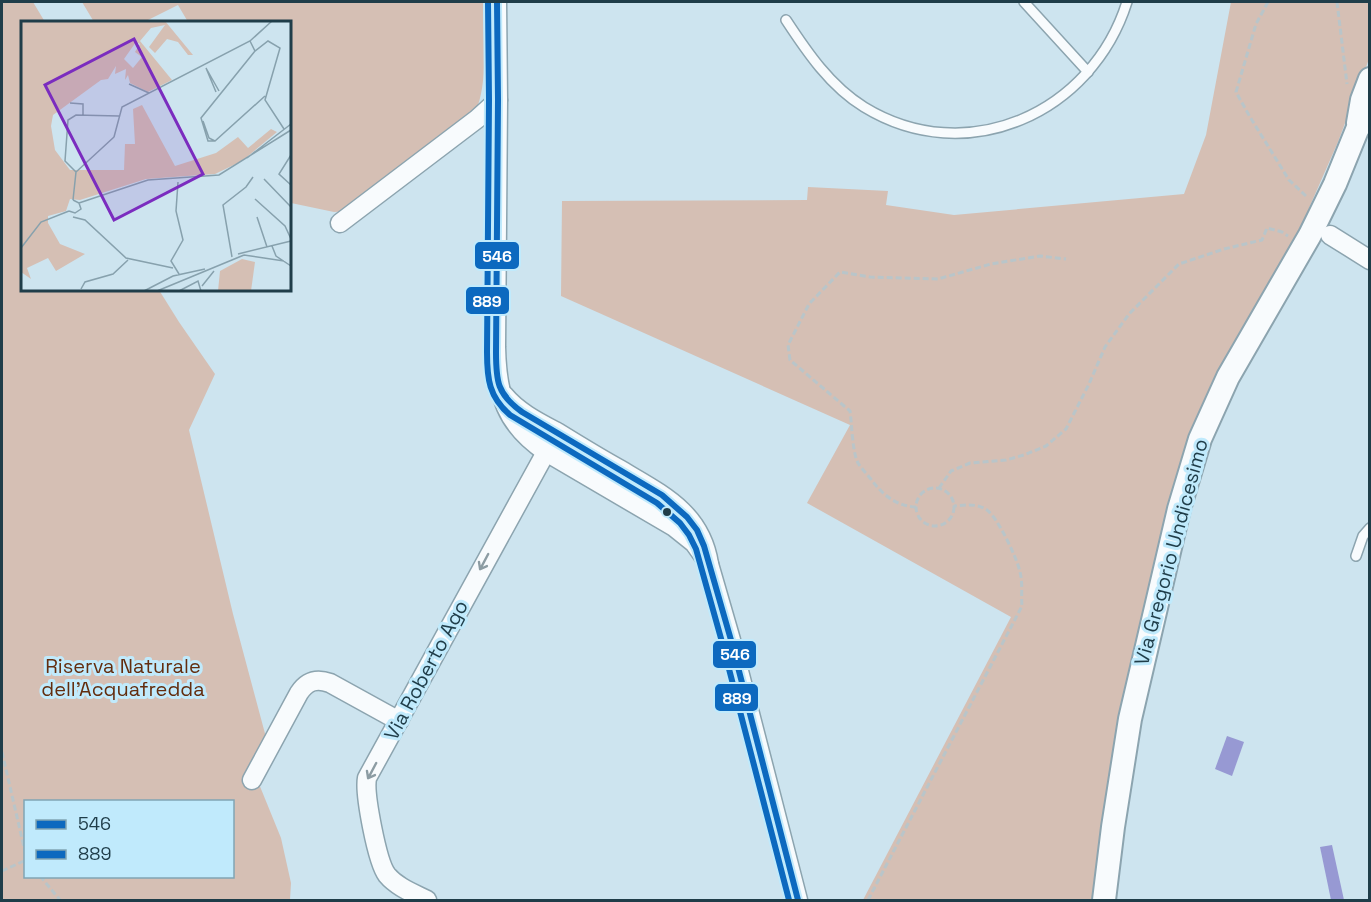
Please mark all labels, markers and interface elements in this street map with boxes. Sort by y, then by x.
inset map [21,21,291,291]
line badge: 546 [474,241,520,270]
text: 546 [482,246,512,267]
line badge: 889 [465,286,510,315]
text: 889 [472,291,502,312]
street label: Via Gregorio Undicesimo [1128,436,1214,668]
unlabelled marker [661,506,673,518]
one-way arrow [478,553,489,571]
street label: Via Roberto Ago [378,595,474,745]
line badge: 546 [712,640,757,669]
text: 546 [720,644,750,665]
park label: Riserva Naturale dell'Acquafredda [41,653,205,702]
line badge: 889 [714,683,759,712]
text: 889 [722,688,752,709]
one-way arrow [366,762,378,779]
legend [24,800,234,878]
text: 546 [78,812,111,835]
text: 889 [78,842,111,865]

